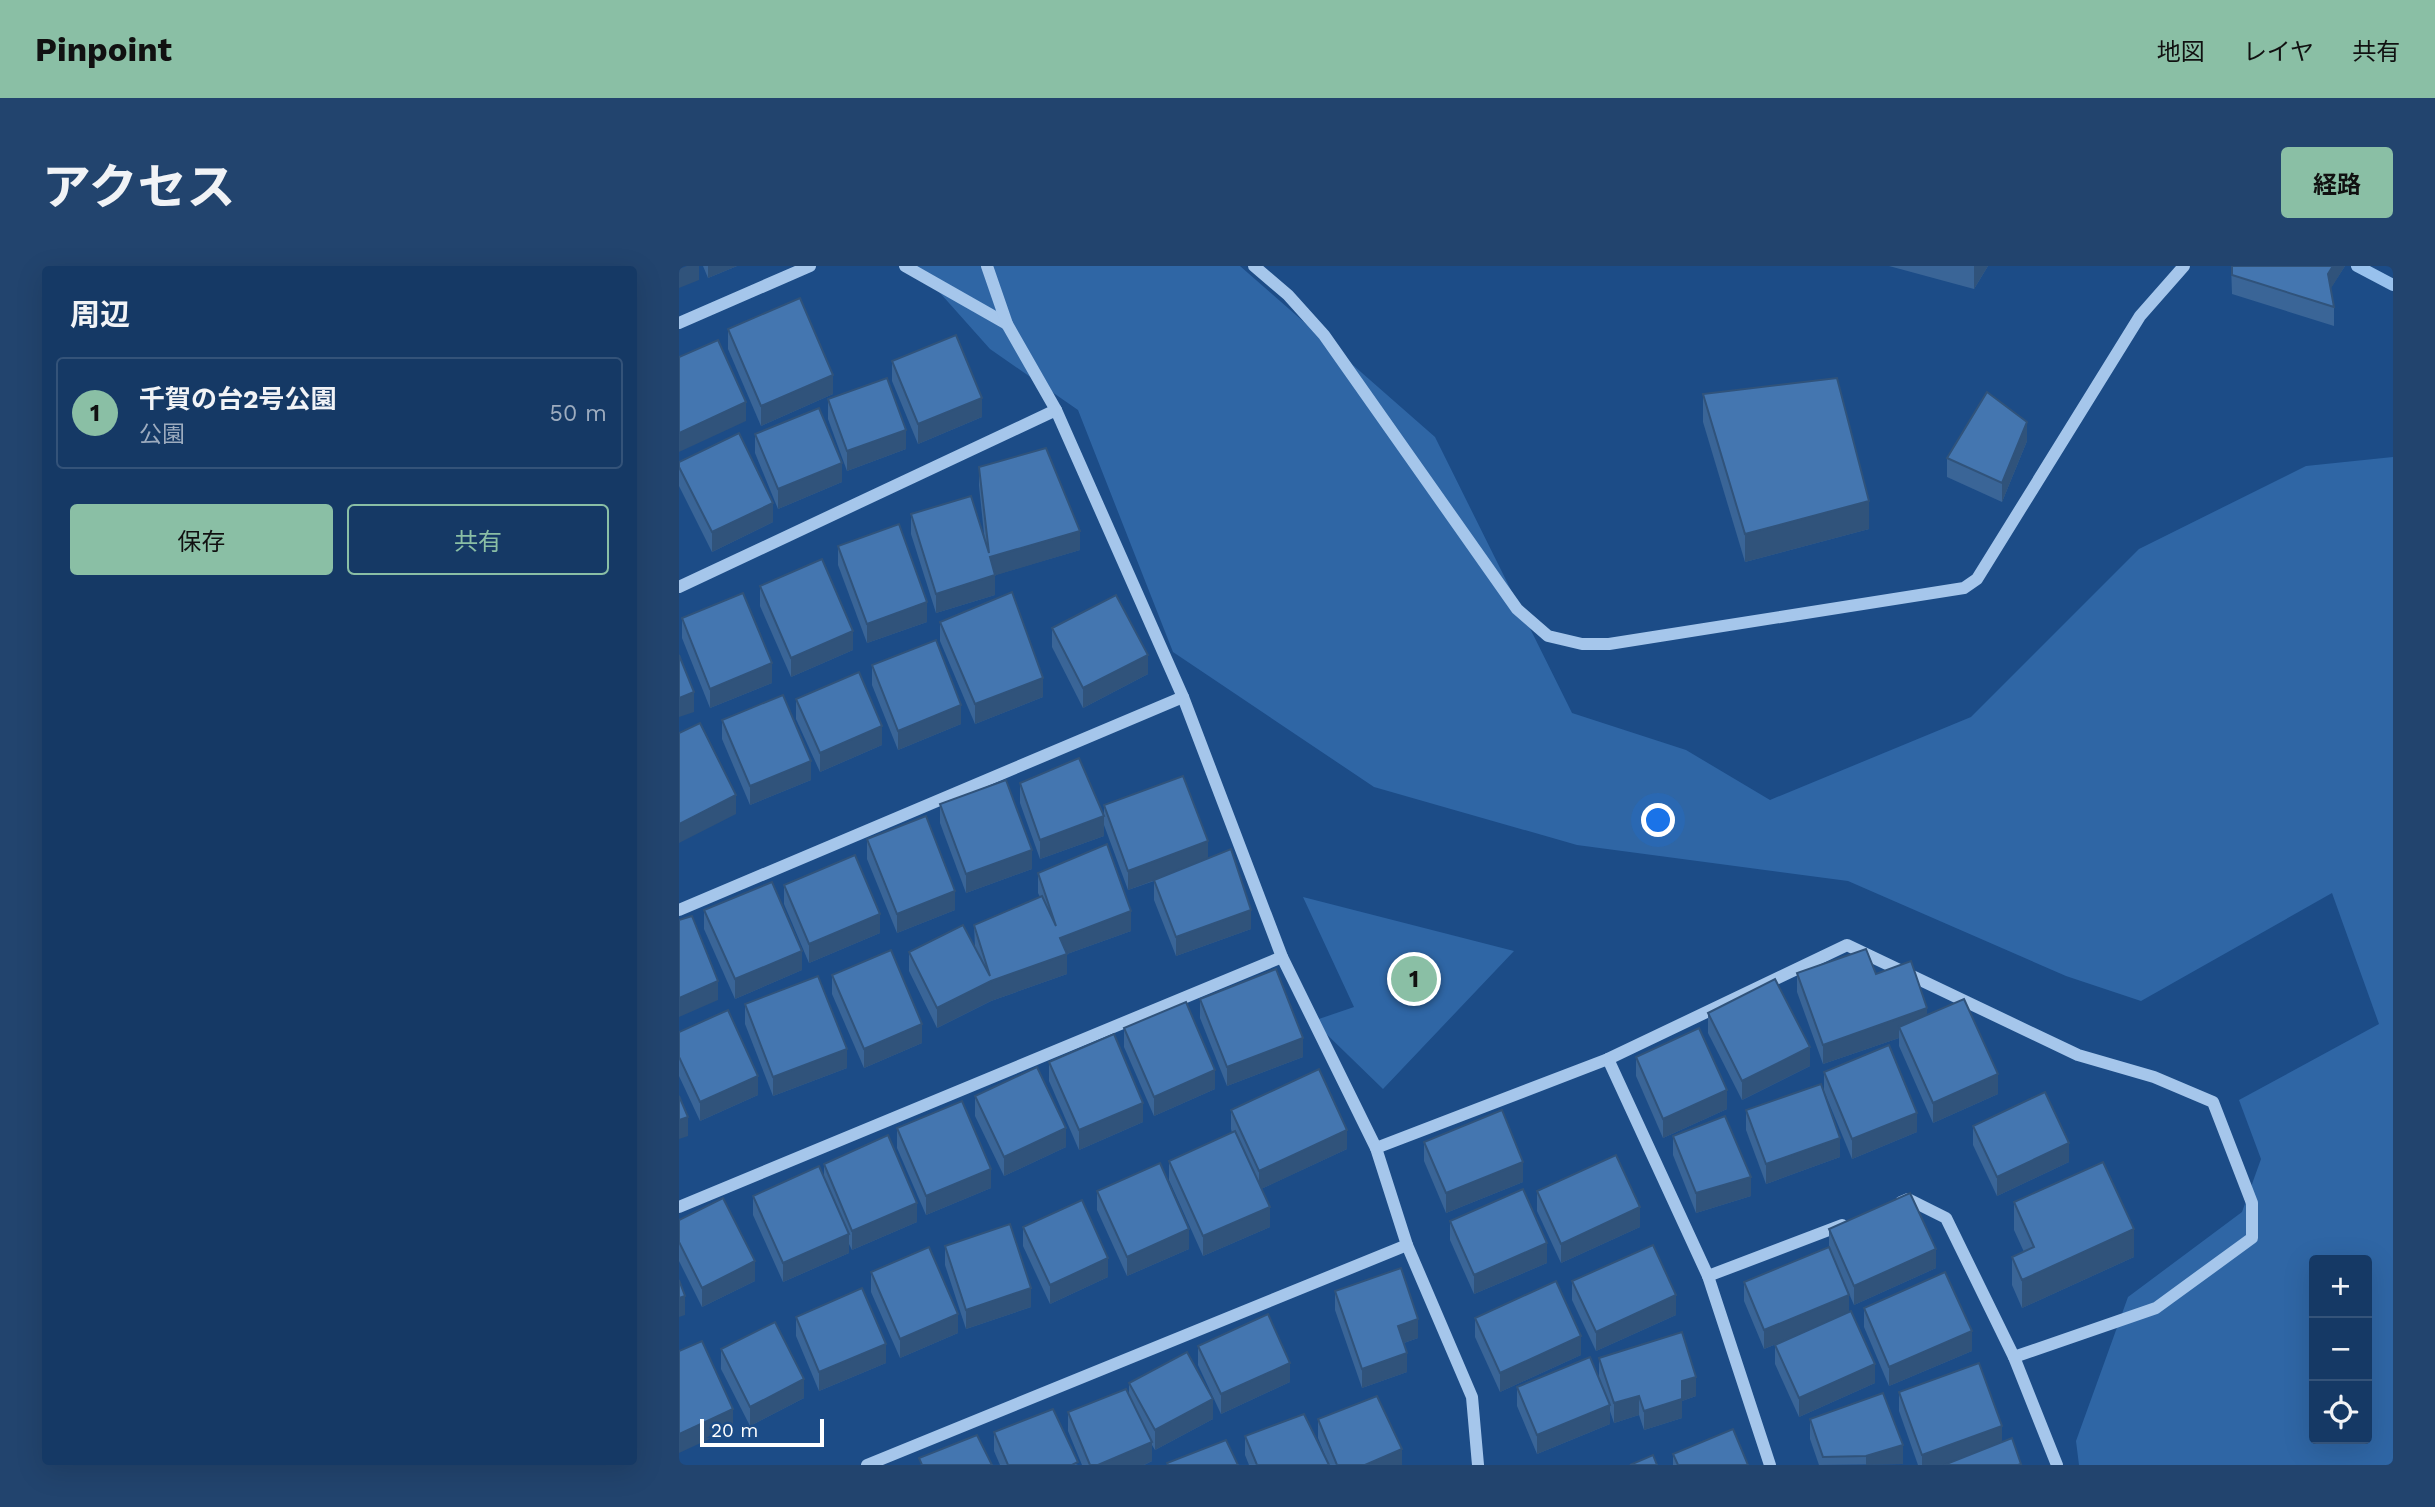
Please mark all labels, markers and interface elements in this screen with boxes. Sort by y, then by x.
text: Pinpoint [35,30,172,69]
text: 地図 [2157,38,2205,66]
text: レイヤ [2243,38,2314,66]
text: 共有 [2352,38,2400,66]
button: 経路 [2281,147,2393,218]
text: アクセス [42,158,236,216]
text: 周辺 [70,297,130,332]
text: 千賀の台2号公園 [139,384,337,414]
text: 1 [90,400,100,427]
text: 50 m [550,400,607,427]
text: 公園 [139,421,185,448]
button: 保存 [70,504,333,575]
button: 共有 [347,504,609,575]
your location [1641,803,1675,837]
pin: 1 [1391,953,1437,1005]
map controls [2309,1255,2372,1444]
button: + [2309,1255,2372,1318]
button: − [2309,1318,2372,1381]
button: locate [2309,1381,2372,1444]
scale bar [700,1416,824,1448]
text: 20 m [711,1419,758,1442]

